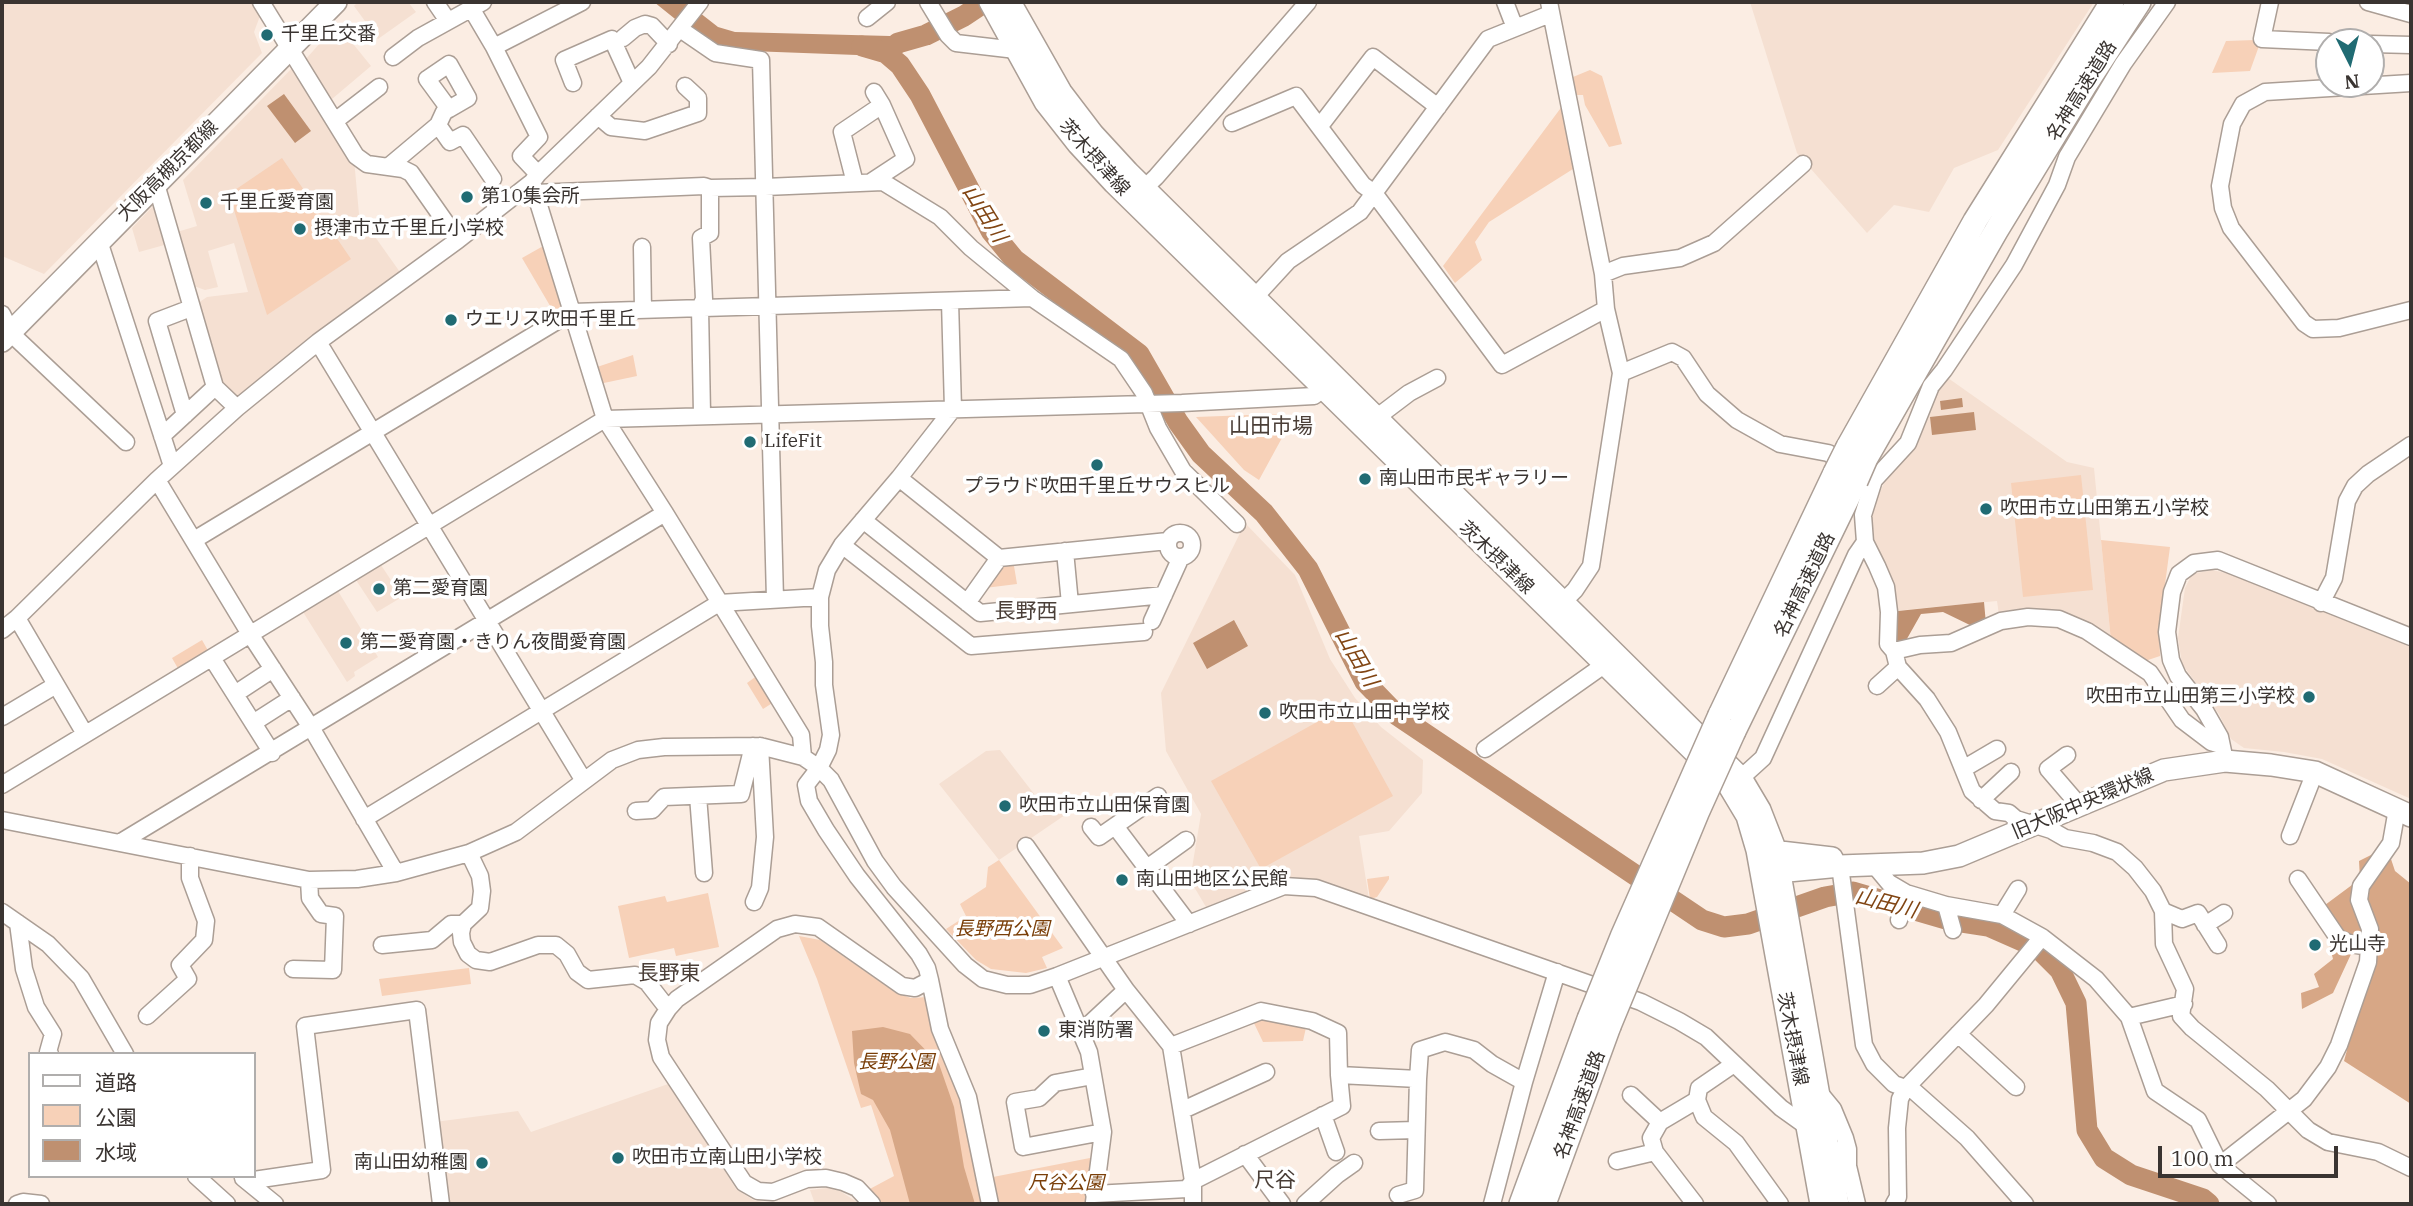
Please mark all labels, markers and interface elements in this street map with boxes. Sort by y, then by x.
place label: 千里丘交番 [281,24,376,46]
marker: 千里丘交番 [259,27,275,43]
north arrow [2315,28,2385,98]
street label: 名神高速道路 [2042,37,2122,145]
text: N [2343,69,2361,95]
street label: 茨木摂津線 [1054,115,1134,201]
street label: 大阪高槻京都線 [113,116,223,226]
water label: 山田川 [957,181,1011,247]
place label: 第10集会所 [481,186,580,208]
marker: 第10集会所 [459,189,475,205]
place label: 千里丘愛育園 [220,192,334,214]
marker: 千里丘愛育園 [198,195,214,211]
place label: 摂津市立千里丘小学校 [314,218,504,240]
marker: 摂津市立千里丘小学校 [292,221,308,237]
place label: ウエリス吹田千里丘 [465,309,636,331]
marker: ウエリス吹田千里丘 [443,312,459,328]
district label: 山田市場 [1229,414,1313,440]
place label: LifeFit [764,431,822,453]
marker: LifeFit [742,434,758,450]
marker: プラウド吹田千里丘サウスヒル [1089,457,1105,473]
place label: 南山田市民ギャラリー [1379,468,1569,490]
marker: 南山田市民ギャラリー [1357,471,1373,487]
place label: プラウド吹田千里丘サウスヒル [964,476,1230,498]
place label: 吹田市立山田第五小学校 [2000,498,2209,520]
marker: 吹田市立山田第五小学校 [1978,501,1994,517]
street label: 茨木摂津線 [1454,517,1538,599]
street label: 名神高速道路 [1770,529,1840,641]
place label: 第二愛育園 [393,578,488,600]
marker: 第二愛育園 [371,581,387,597]
district label: 長野西 [995,599,1057,625]
water label: 山田川 [1329,624,1383,692]
place label: 第二愛育園・きりん夜間愛育園 [360,632,626,654]
marker: 第二愛育園・きりん夜間愛育園 [338,635,354,651]
place label: 吹田市立山田第三小学校 [2086,686,2295,708]
marker: 吹田市立山田第三小学校 [2301,689,2317,705]
place label: 吹田市立山田中学校 [1279,702,1450,724]
marker: 吹田市立山田中学校 [1257,705,1273,721]
street label: 旧大阪中央環状線 [2009,764,2157,844]
place label: 吹田市立山田保育園 [1019,795,1190,817]
marker: 吹田市立山田保育園 [997,798,1013,814]
place label: 南山田地区公民館 [1136,869,1288,891]
marker: 南山田地区公民館 [1114,872,1130,888]
water label: 山田川 [1852,884,1920,924]
park label: 長野西公園 [955,919,1049,941]
place label: 光山寺 [2329,934,2386,956]
marker: 光山寺 [2307,937,2323,953]
district label: 長野東 [638,961,700,987]
street label: 茨木摂津線 [1772,990,1812,1088]
place label: 東消防署 [1058,1020,1134,1042]
marker: 東消防署 [1036,1023,1052,1039]
street label: 名神高速道路 [1550,1048,1610,1162]
legend [28,1052,256,1178]
park label: 長野公園 [858,1052,934,1074]
text: 道路 [95,1068,137,1096]
text: 公園 [95,1103,137,1131]
scale bar [2161,1132,2341,1176]
text: 水域 [95,1138,137,1166]
text: 100 m [2171,1144,2234,1172]
place label: 吹田市立南山田小学校 [632,1147,822,1169]
marker: 吹田市立南山田小学校 [610,1150,626,1166]
place label: 南山田幼稚園 [354,1152,468,1174]
marker: 南山田幼稚園 [474,1155,490,1171]
district label: 尺谷 [1254,1168,1296,1194]
park label: 尺谷公園 [1028,1173,1104,1195]

